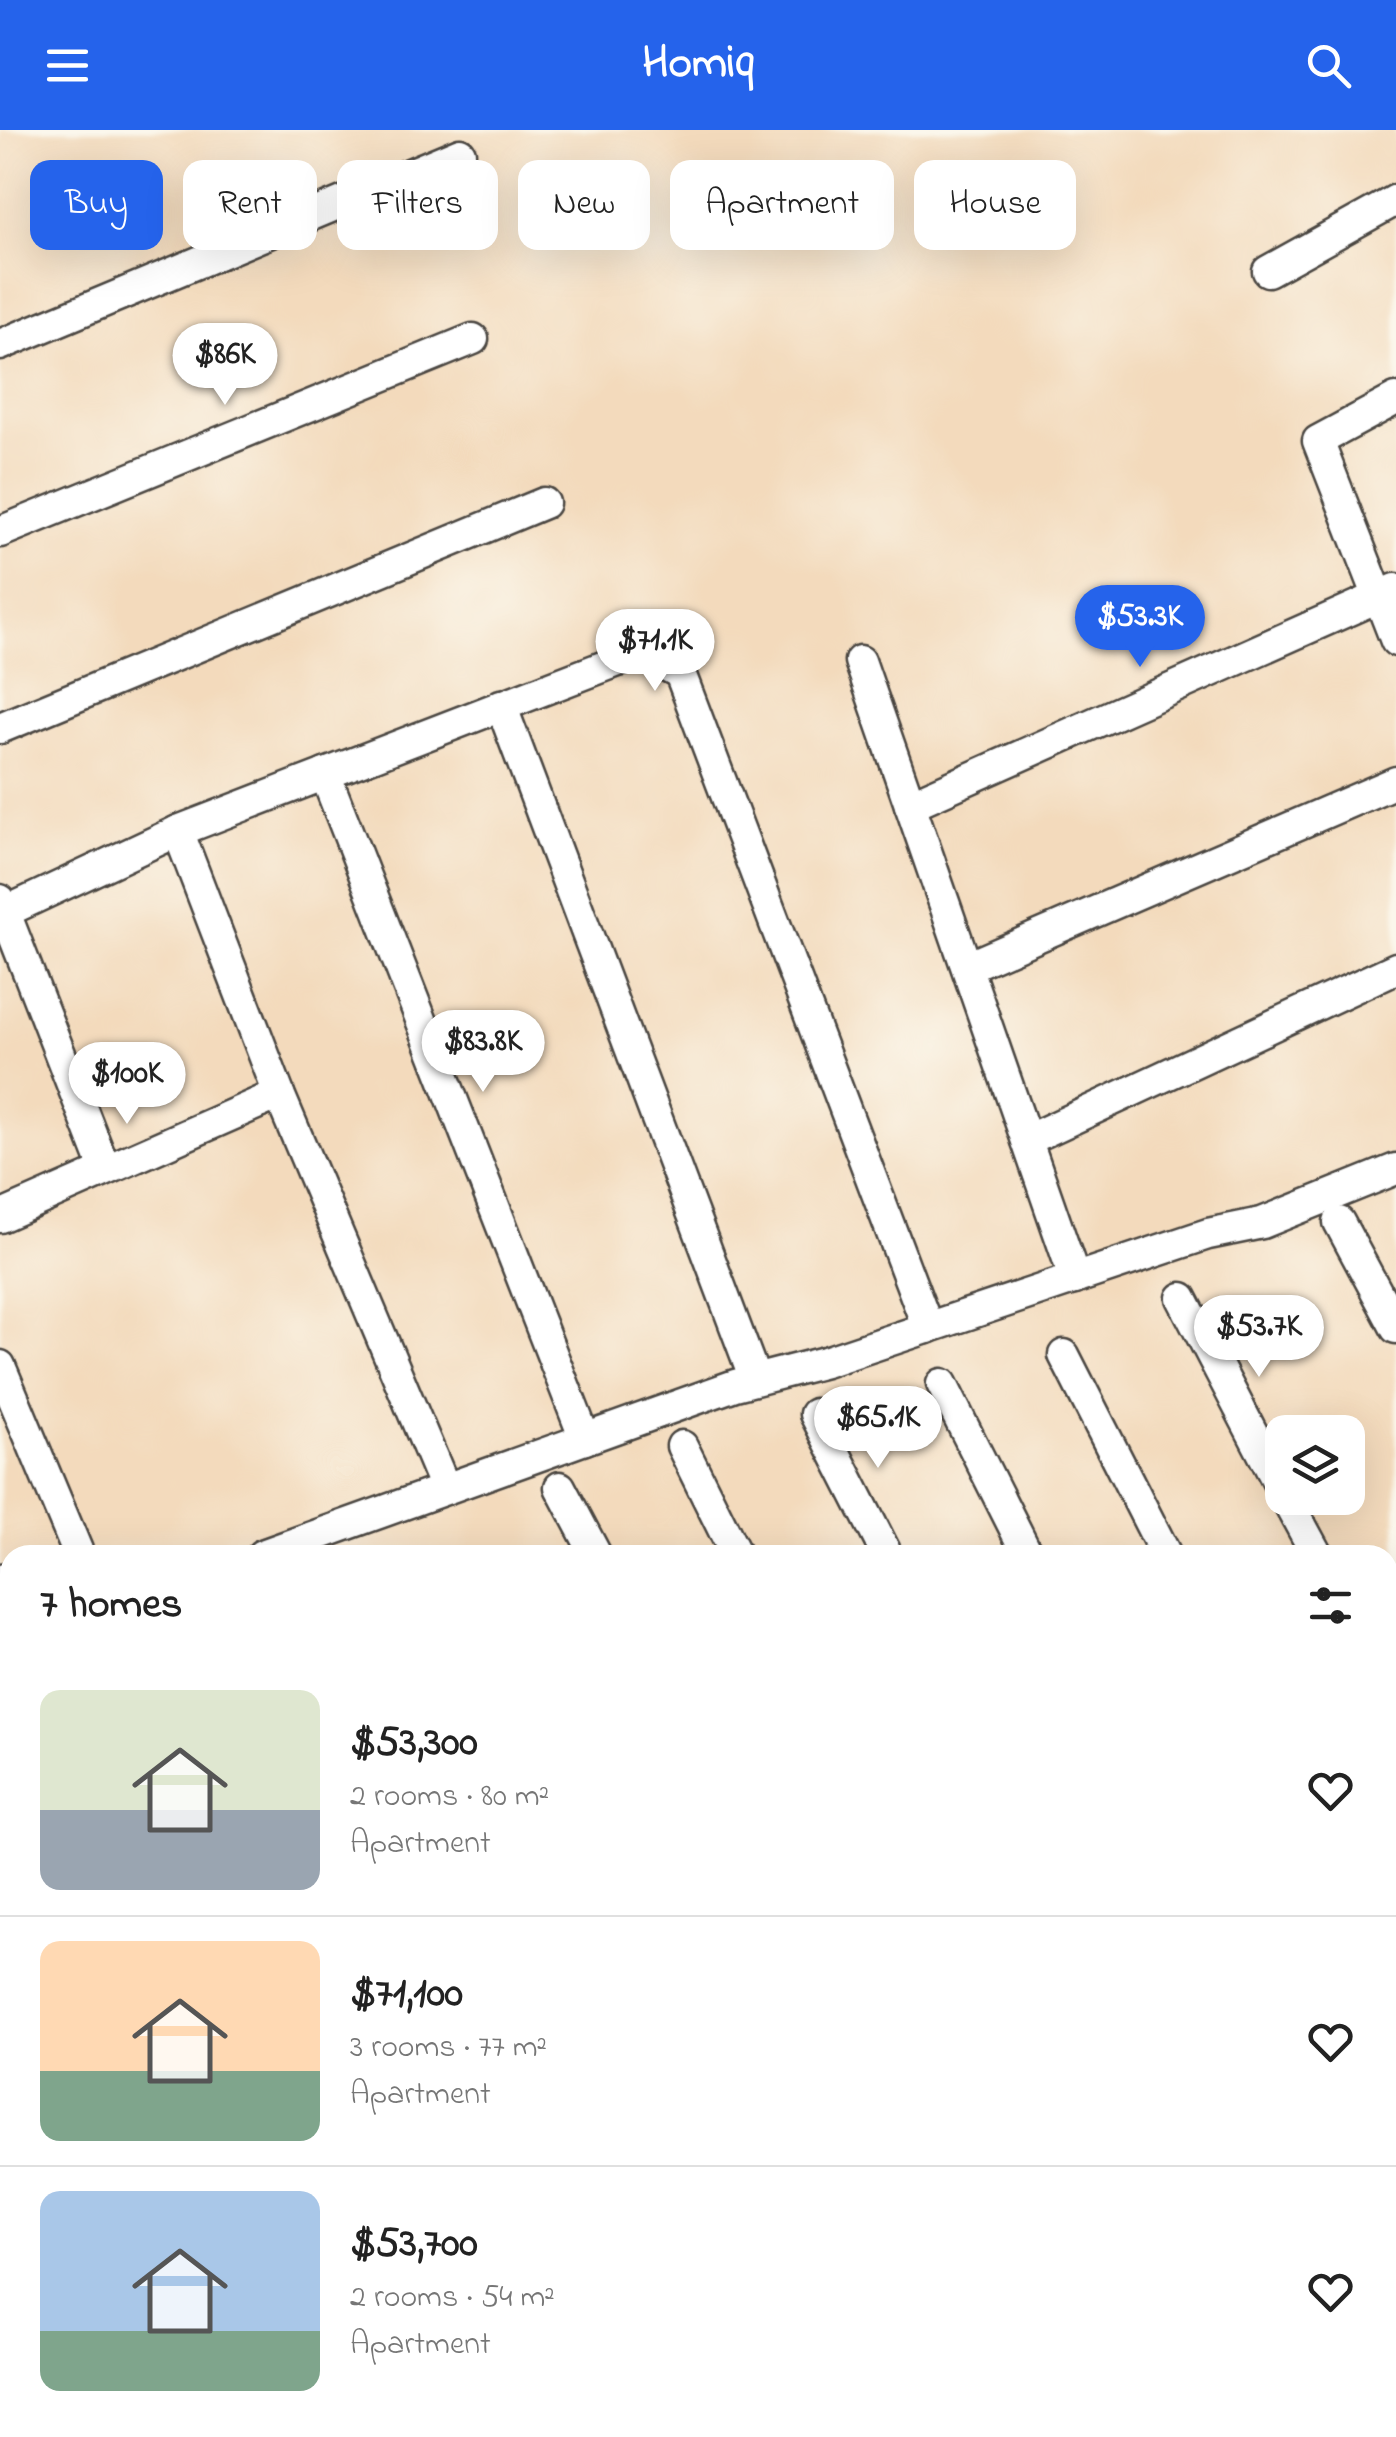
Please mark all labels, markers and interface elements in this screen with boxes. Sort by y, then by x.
text: Homiq [642,32,754,98]
icon: menu [40,38,95,93]
icon: search [1301,38,1356,93]
chip: Buy [30,160,163,250]
chip: Rent [183,160,317,250]
chip: Filters [337,160,498,250]
chip: New [518,160,650,250]
chip: Apartment [670,160,894,250]
chip: House [914,160,1076,250]
pin: $86K [166,323,284,408]
text: $86K [195,332,255,379]
pin: $53.3K [1059,585,1221,670]
text: $53.3K [1097,594,1183,641]
pin: $71.1K [574,609,736,694]
text: $71.1K [618,618,692,665]
pin: $83.8K [402,1010,564,1095]
text: $83.8K [444,1019,522,1066]
pin: $100K [57,1042,197,1127]
text: $100K [91,1051,163,1098]
pin: $53.7K [1178,1295,1340,1380]
text: $53.7K [1216,1304,1302,1351]
pin: $65.1K [797,1386,959,1471]
text: $65.1K [836,1395,920,1442]
map controls [1265,1415,1365,1515]
button: layers [1265,1415,1365,1515]
text: 7 homes [40,1575,182,1636]
icon: filters [1303,1578,1358,1633]
text: $53,300 [350,1713,478,1774]
icon: home [120,1730,240,1850]
icon: heart [1303,1763,1358,1818]
text: 2 rooms · 80 m² [350,1774,549,1821]
text: Apartment [350,1821,491,1868]
text: $71,100 [350,1964,463,2025]
icon: home [120,1981,240,2101]
icon: heart [1303,2014,1358,2069]
text: 3 rooms · 77 m² [350,2025,547,2072]
text: Apartment [350,2072,491,2119]
text: $53,700 [350,2214,478,2275]
icon: home [120,2231,240,2351]
icon: heart [1303,2264,1358,2319]
text: 2 rooms · 54 m² [350,2275,555,2322]
text: Apartment [350,2322,491,2369]

